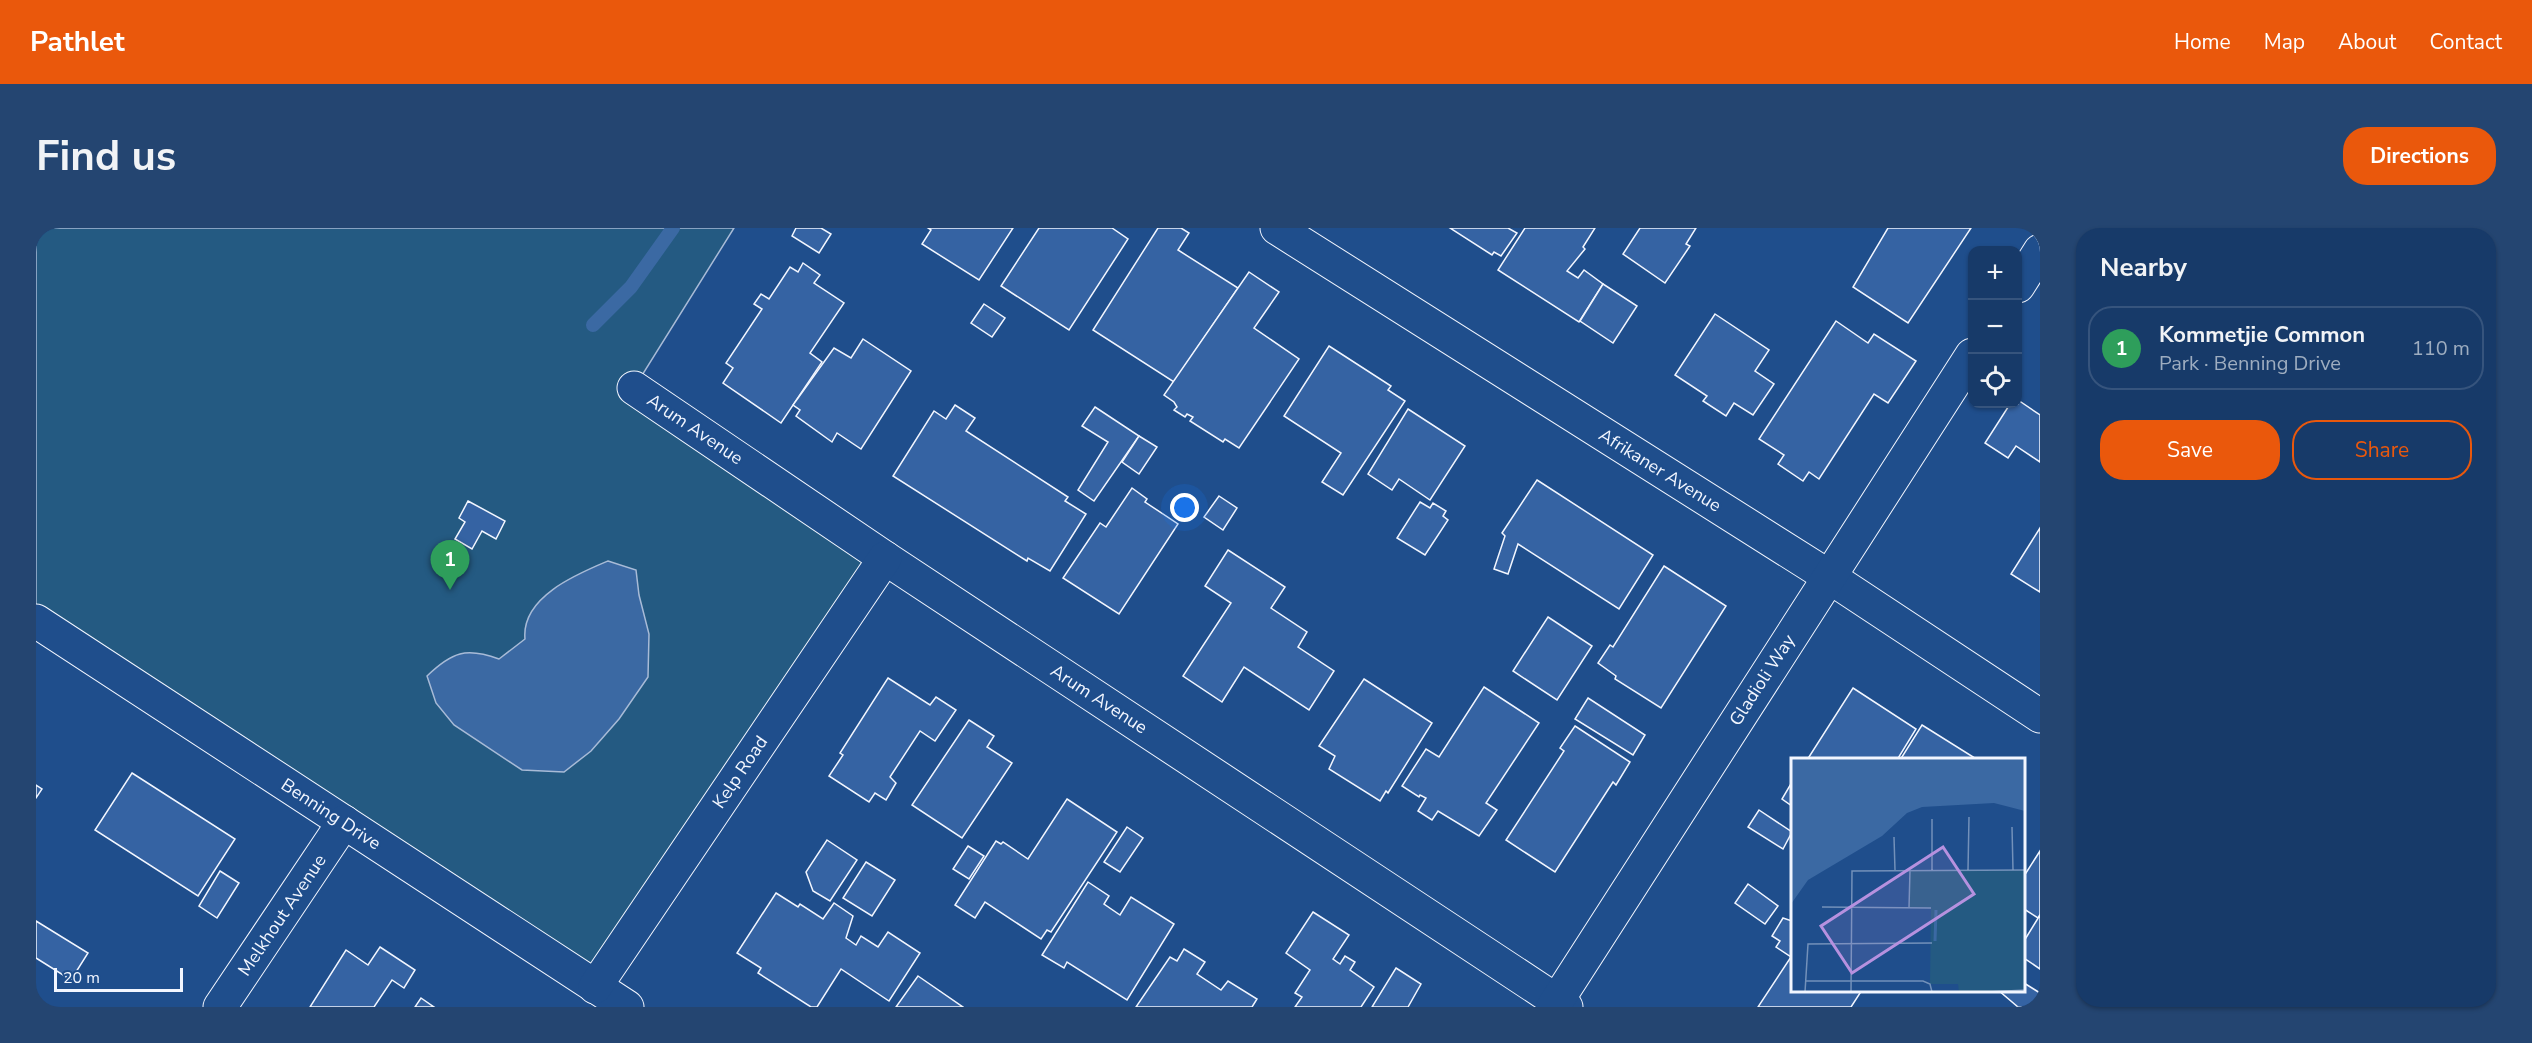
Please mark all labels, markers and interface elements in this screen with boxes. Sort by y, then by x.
text: Pathlet [30,23,125,61]
text: Home [2174,28,2231,56]
text: Map [2264,28,2305,56]
text: About [2338,28,2396,56]
text: Contact [2429,28,2502,56]
button: Directions [2343,127,2496,185]
text: Find us [36,128,176,185]
map controls [1968,246,2022,408]
button: + [1968,246,2022,300]
text: Nearby [2100,250,2187,285]
button: − [1968,300,2022,354]
text: Kommetjie Common [2159,320,2365,350]
text: 1 [2116,335,2128,362]
text: 110 m [2412,335,2470,362]
text: Park · Benning Drive [2159,350,2341,377]
button: locate [1968,354,2022,408]
street label: Arum Avenue [642,388,748,470]
button: Save [2100,420,2280,480]
button: Share [2292,420,2472,480]
street label: Afrikaner Avenue [1594,423,1726,517]
your location [1170,493,1199,522]
pin: 1 [430,540,470,590]
street label: Gladioli Way [1724,629,1801,730]
street label: Arum Avenue [1046,659,1152,739]
street label: Kelp Road [707,731,773,813]
inset map [1791,758,2025,992]
street label: Benning Drive [276,773,386,855]
street label: Melkhout Avenue [232,850,332,980]
scale bar [54,965,183,992]
text: 20 m [63,967,100,989]

